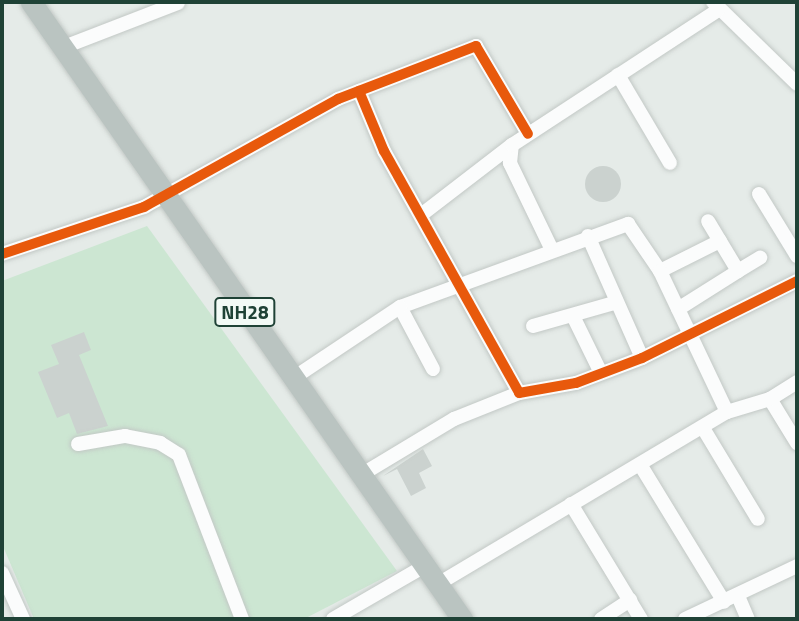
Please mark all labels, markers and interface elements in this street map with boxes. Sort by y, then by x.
road number: NH28 [214,296,276,328]

